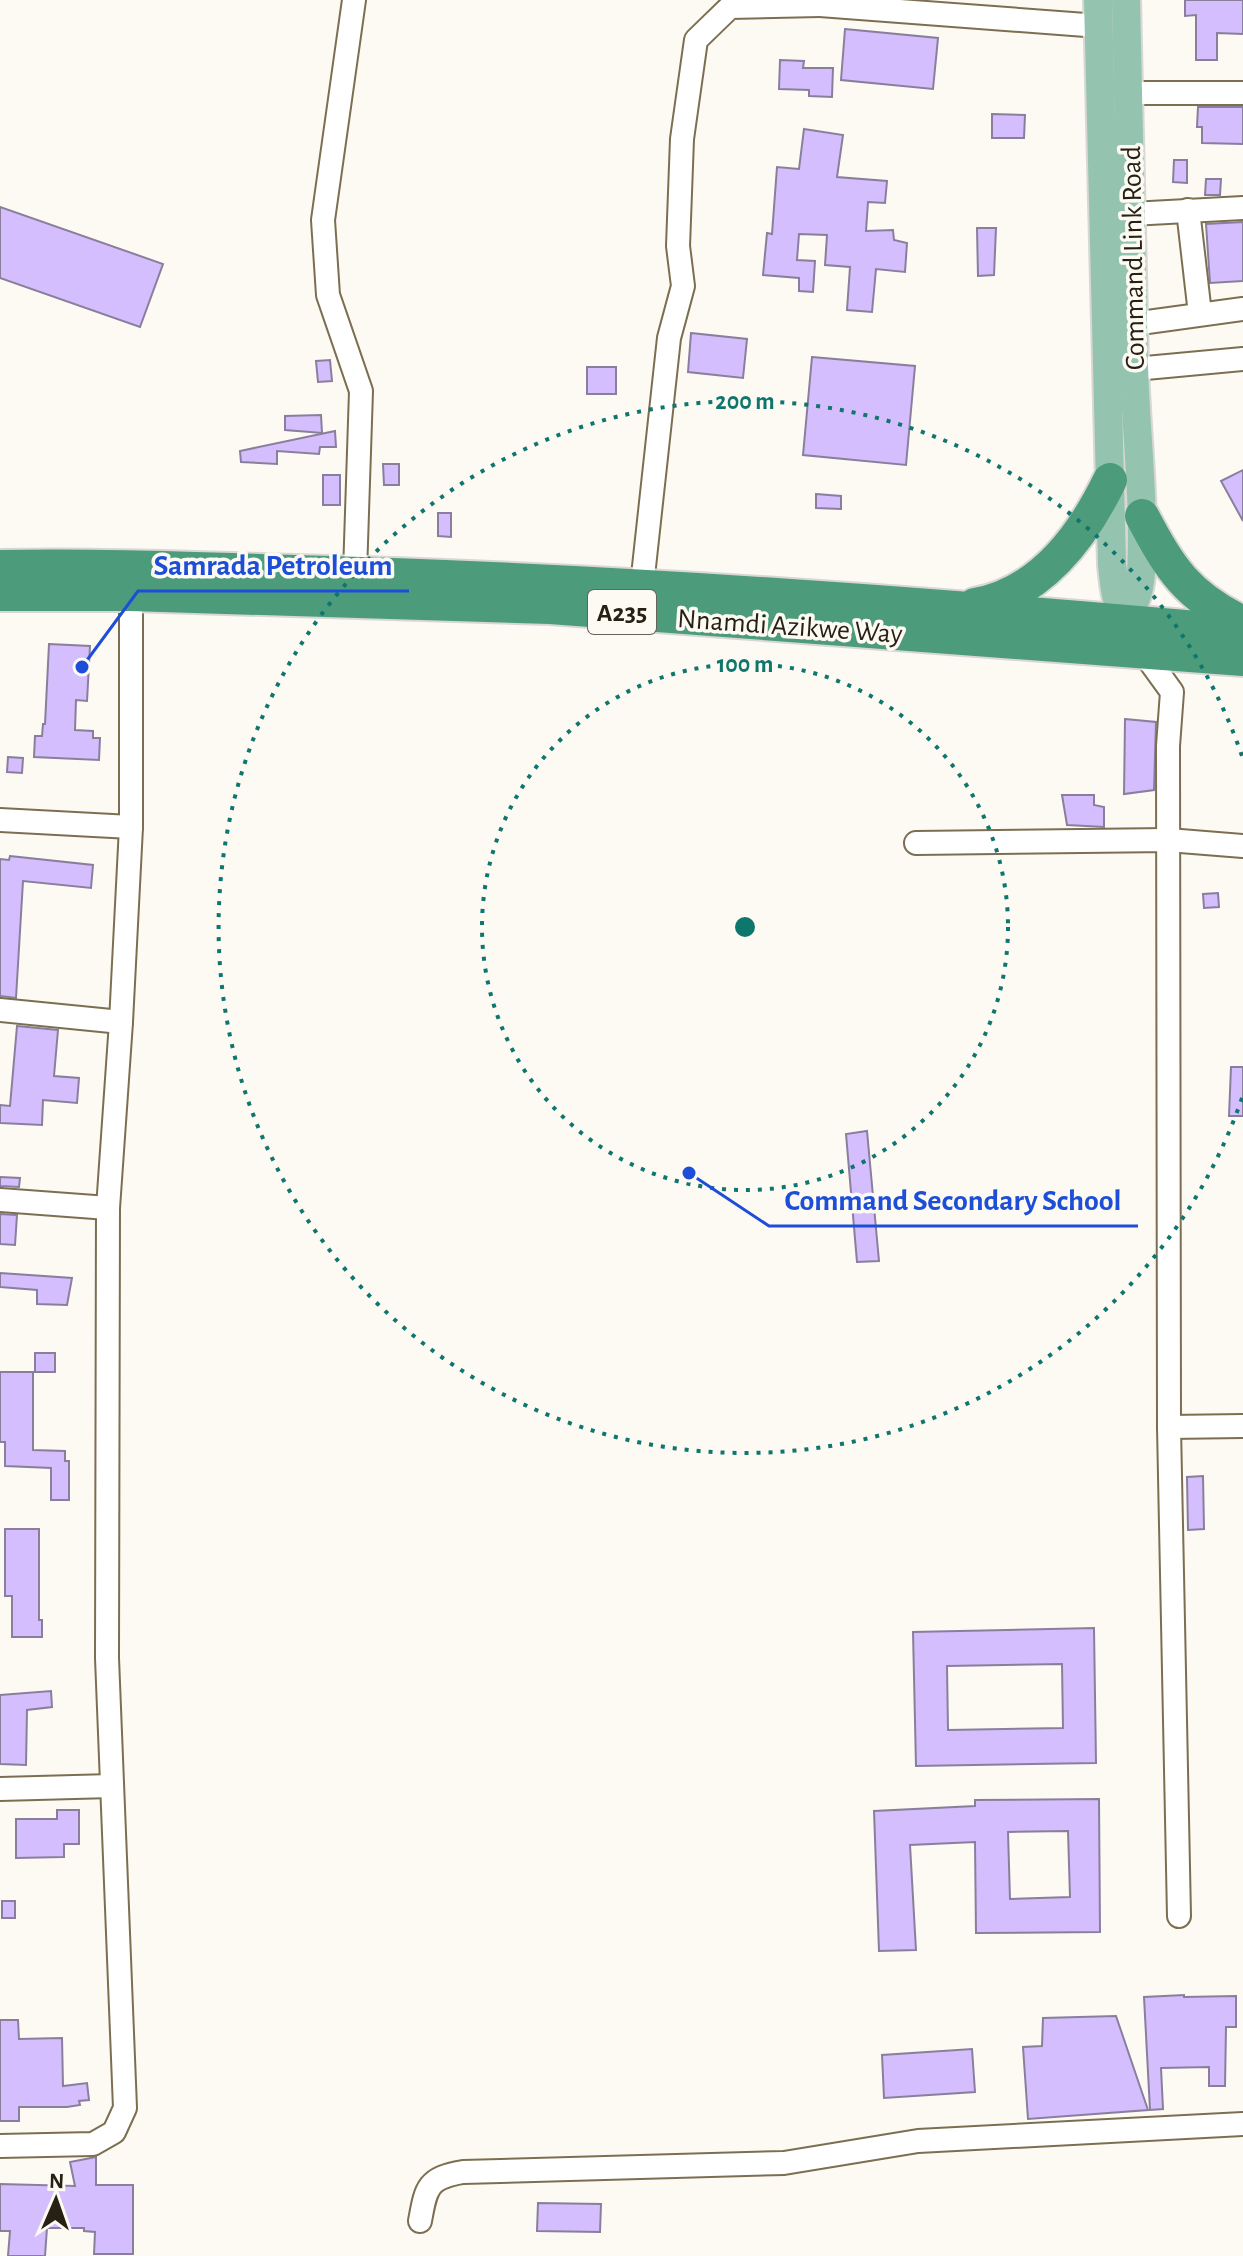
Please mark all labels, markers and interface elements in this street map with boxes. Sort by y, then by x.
street label: Command Link Road [1118,146,1150,370]
text: 200 m [715,390,775,414]
callout: Samrada Petroleum [138,537,409,591]
text: Samrada Petroleum [153,551,393,581]
road number: A235 [588,590,656,634]
street label: Nnamdi Azikwe Way [676,605,903,649]
text: 100 m [717,653,773,677]
centre of rings [731,913,759,941]
callout: Command Secondary School [769,1172,1138,1226]
text: Command Secondary School [784,1186,1122,1216]
north arrow [16,2160,96,2240]
text: N [49,2170,65,2192]

